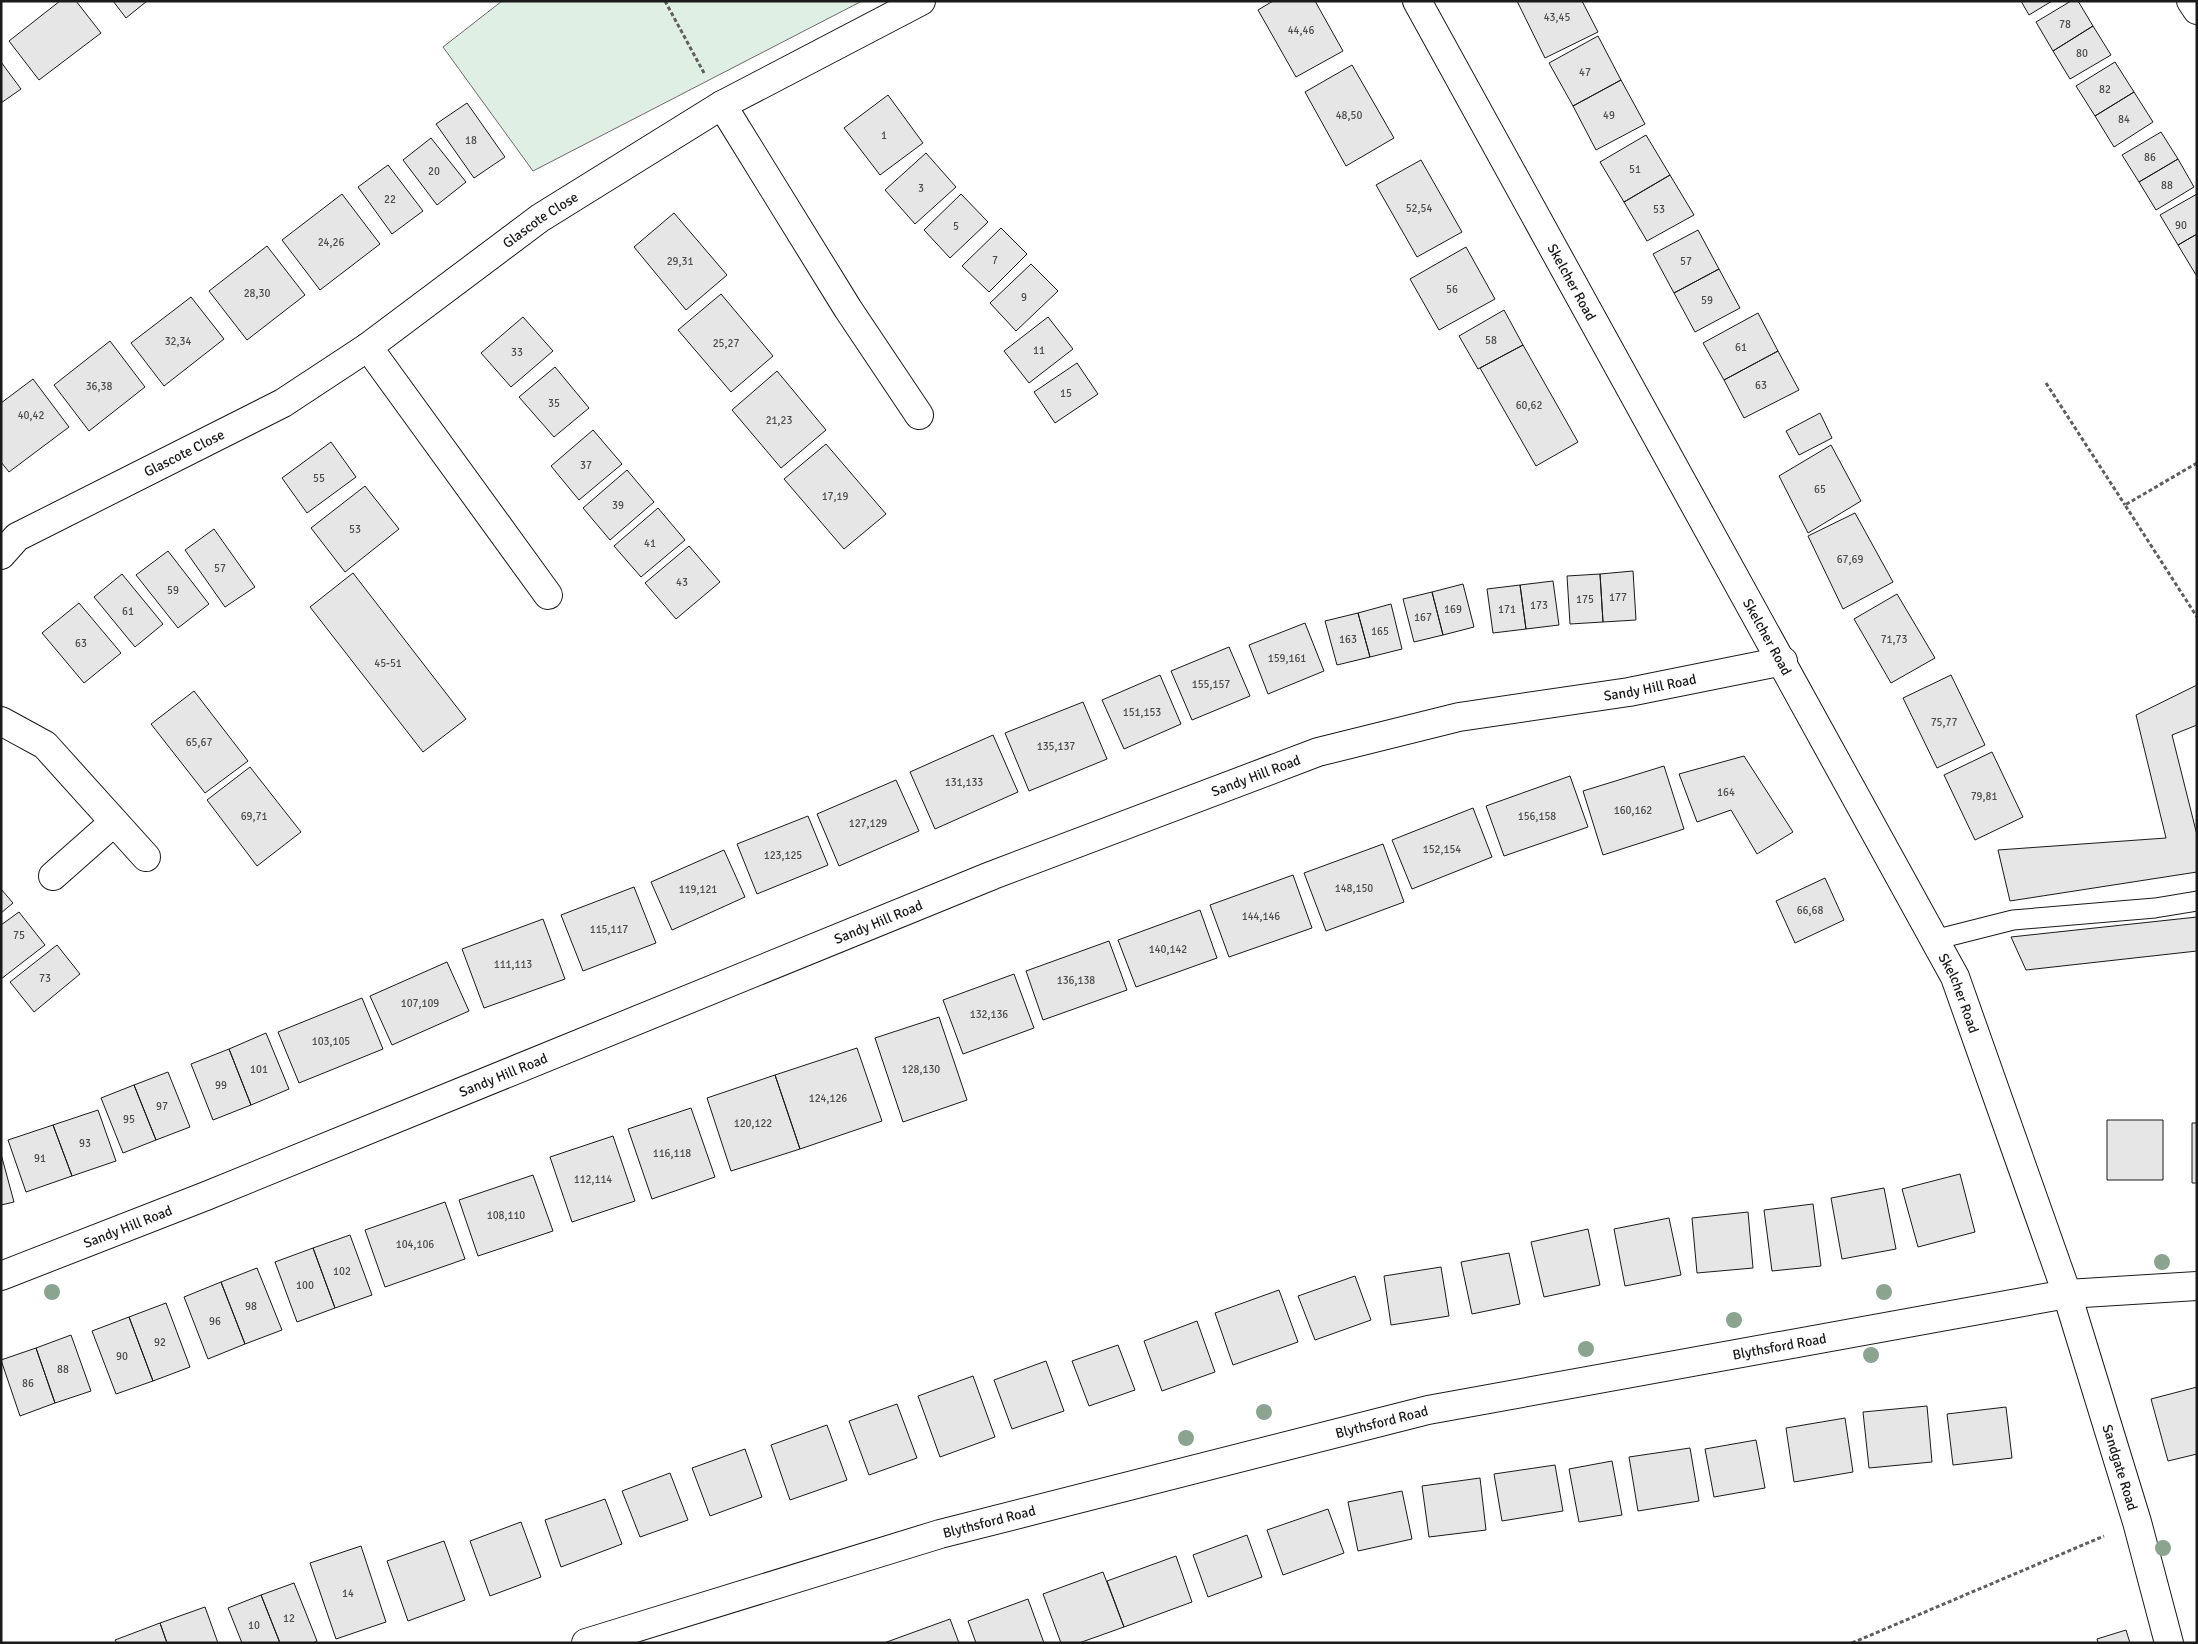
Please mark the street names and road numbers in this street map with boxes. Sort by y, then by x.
street label: Glascote Close [499,188,581,252]
street label: Skelcher Road [1544,241,1599,324]
street label: Glascote Close [141,426,227,481]
street label: Skelcher Road [1739,596,1795,678]
street label: Sandy Hill Road [1603,671,1698,705]
street label: Sandy Hill Road [1209,751,1303,801]
street label: Sandy Hill Road [832,897,925,948]
street label: Skelcher Road [1935,950,1982,1036]
street label: Sandy Hill Road [457,1050,550,1101]
street label: Sandy Hill Road [81,1202,175,1252]
street label: Blythsford Road [1731,1330,1828,1364]
street label: Blythsford Road [1333,1402,1430,1442]
street label: Sandgate Road [2099,1422,2141,1513]
street label: Blythsford Road [941,1502,1037,1542]

